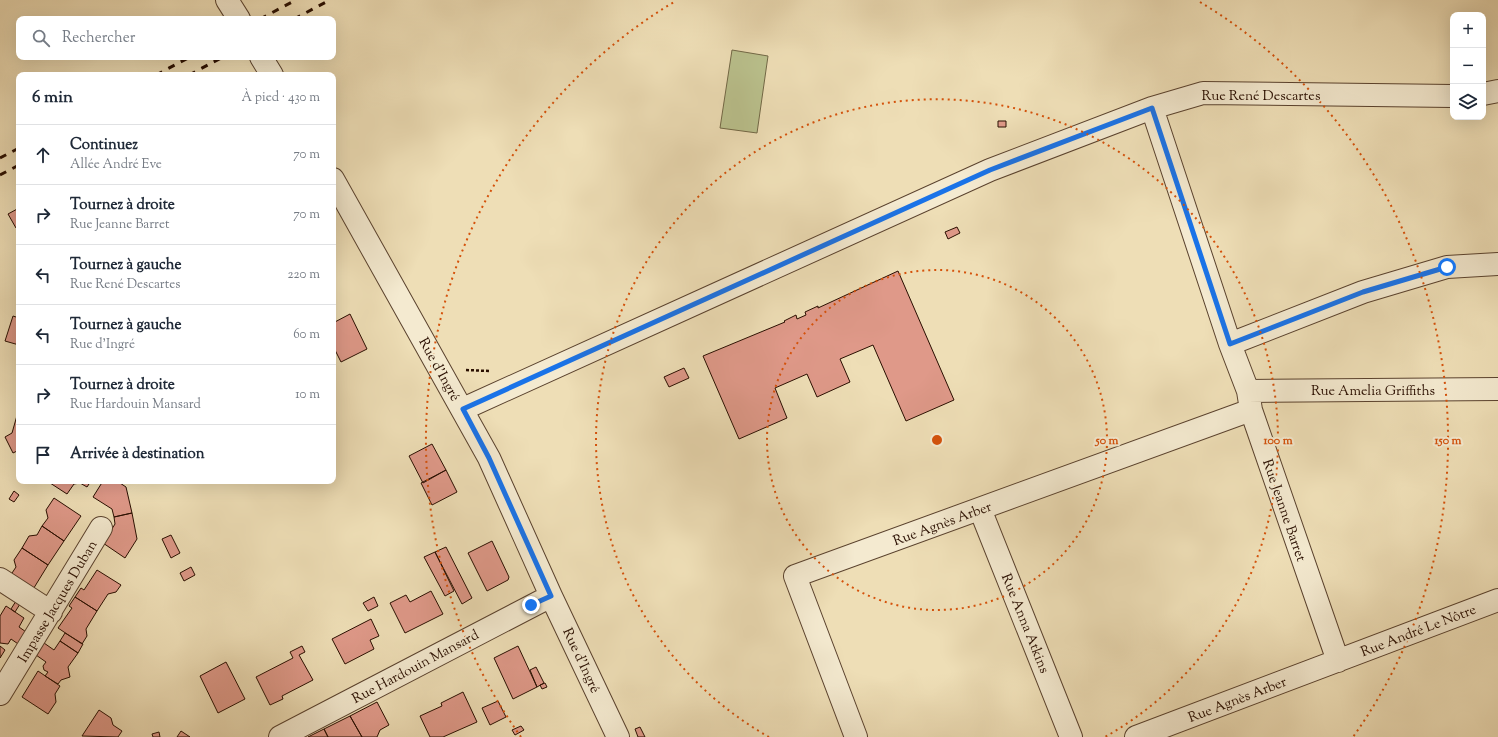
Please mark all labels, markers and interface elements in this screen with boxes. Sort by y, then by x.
map controls [1450,12,1486,120]
button: + [1450,12,1486,48]
search box [16,16,336,60]
icon: search [30,27,52,49]
text: Rechercher [62,28,135,49]
button: − [1450,48,1486,84]
button: layers [1450,84,1486,120]
text: 6 min [32,86,73,110]
street label: Rue René Descartes [1202,87,1320,107]
text: À pied · 430 m [242,89,320,107]
text: Continuez [70,135,138,156]
icon: ahead [32,144,54,166]
text: 70 m [293,146,320,164]
text: Allée André Eve [70,156,162,174]
text: Tournez à droite [70,195,175,216]
icon: right [32,204,54,226]
text: 70 m [293,206,320,224]
text: Rue Jeanne Barret [70,216,169,234]
text: Tournez à gauche [70,255,181,276]
route start [1438,258,1456,276]
icon: left [32,264,54,286]
text: 220 m [287,266,320,284]
text: Rue René Descartes [70,276,180,294]
text: Tournez à gauche [70,315,181,336]
icon: left [32,324,54,346]
text: 60 m [293,326,320,344]
street label: Rue d'Ingré [413,335,464,405]
text: Rue d'Ingré [70,336,135,354]
text: Tournez à droite [70,375,175,396]
street label: Rue Amelia Griffiths [1311,382,1435,402]
icon: right [32,384,54,406]
text: 10 m [295,386,320,404]
text: Rue Hardouin Mansard [70,396,201,414]
text: 50 m [1095,432,1119,450]
text: 100 m [1262,432,1293,450]
text: 150 m [1433,432,1462,450]
centre of rings [930,433,944,447]
icon: arrive [32,444,54,466]
text: Arrivée à destination [70,444,205,465]
street label: Rue Jeanne Barret [1256,457,1310,565]
street label: Rue Agnès Arber [890,497,996,552]
street label: Impasse Jacques Duban [14,537,103,667]
street label: Rue Anna Atkins [995,571,1053,677]
route end [522,596,540,614]
street label: Rue André Le Nôtre [1358,601,1479,663]
street label: Rue d'Ingré [556,625,604,697]
street label: Rue Hardouin Mansard [349,626,483,710]
street label: Rue Agnès Arber [1186,673,1290,729]

